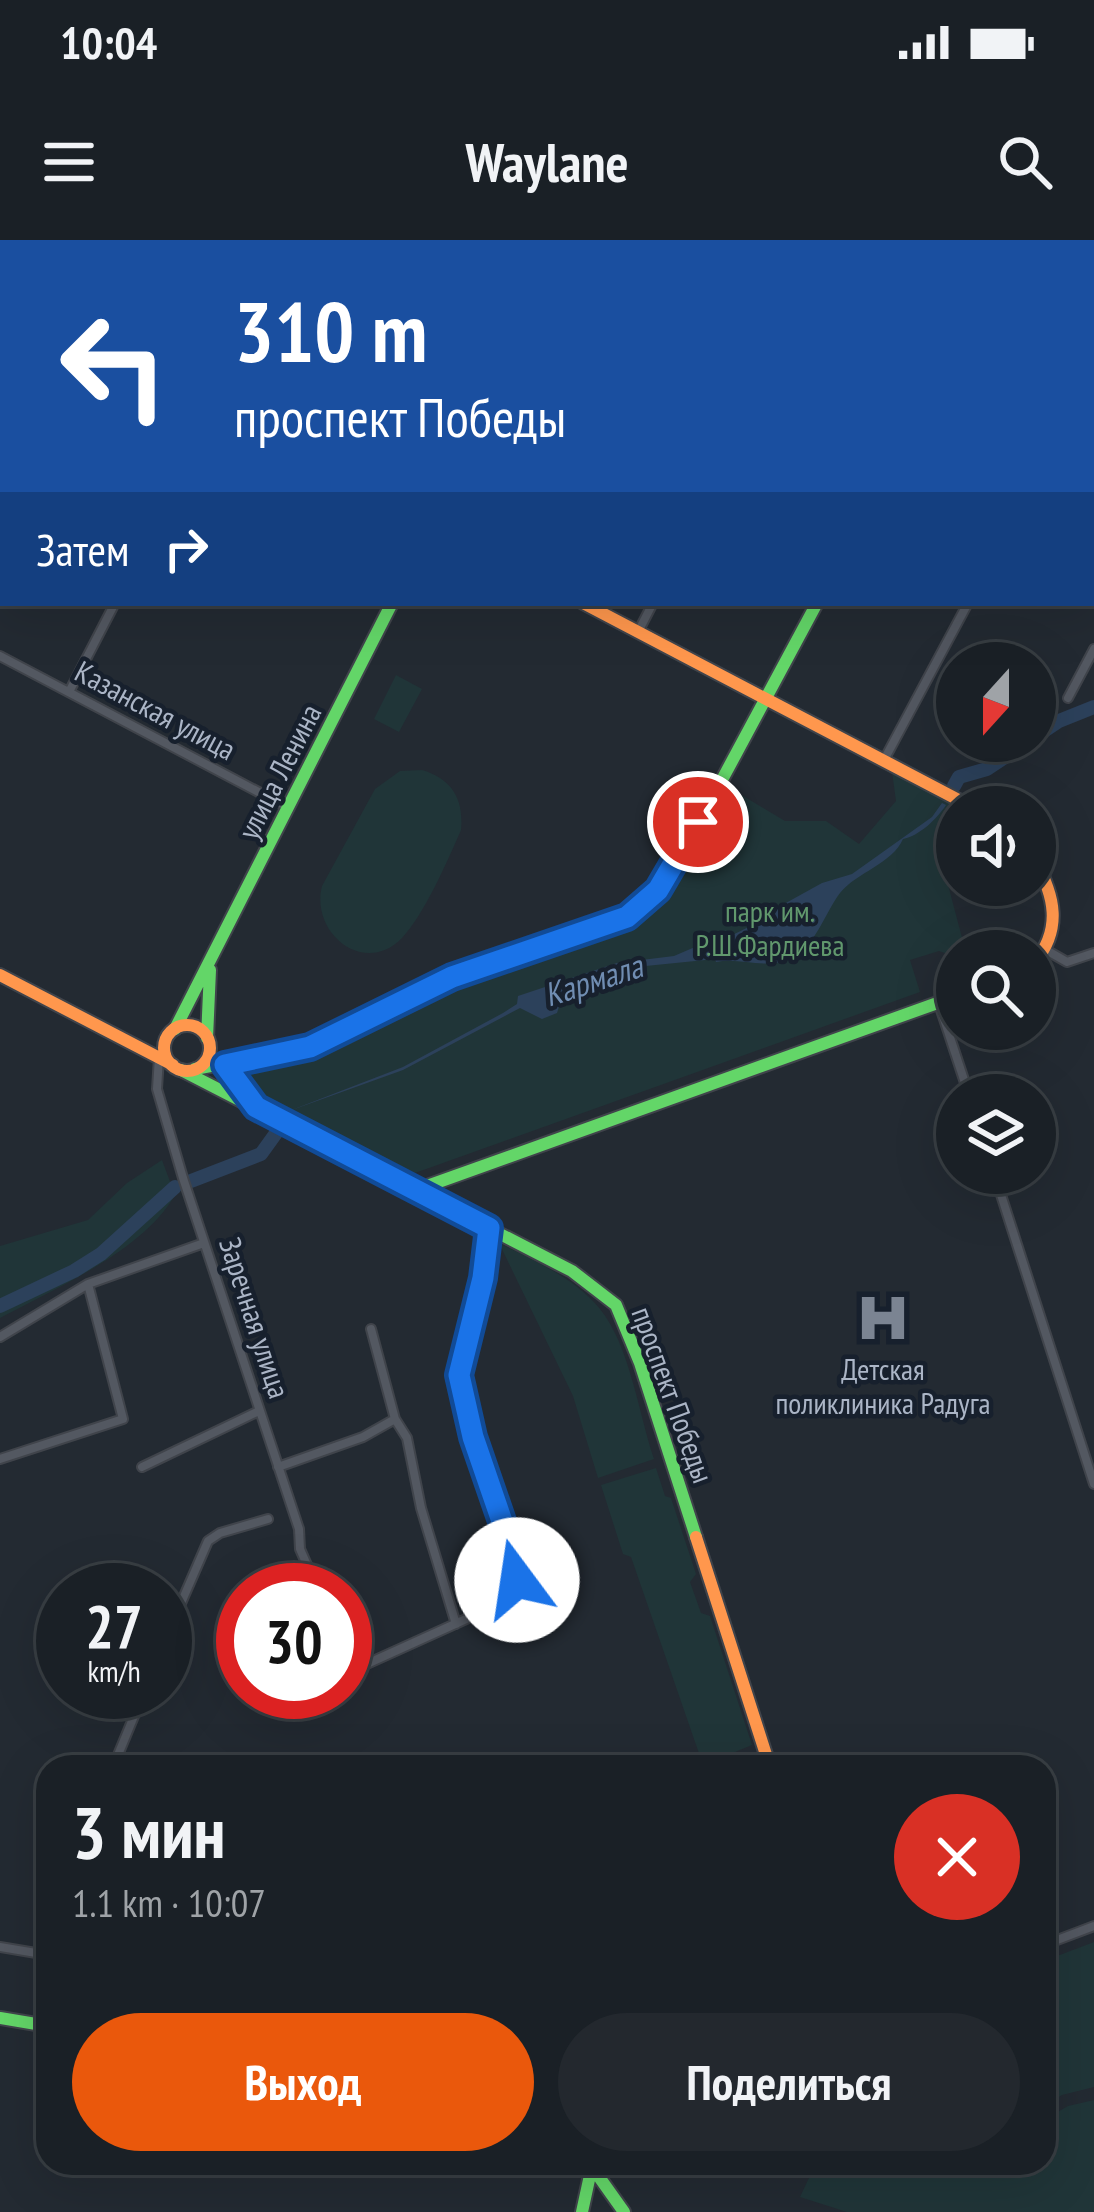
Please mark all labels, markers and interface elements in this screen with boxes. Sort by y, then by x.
text: 10:04 [60,13,157,71]
text: Waylane [465,127,629,197]
icon: menu [36,129,102,195]
icon: search [992,129,1058,195]
text: 310 m [234,276,427,385]
icon: left [36,288,192,444]
text: проспект Победы [234,382,566,452]
icon: right [153,516,219,582]
text: Затем [36,520,129,578]
north arrow [936,642,1056,762]
map controls [936,642,1056,1194]
street label: Казанская улица [69,651,243,768]
street label: улица Ленина [228,697,329,845]
pin [647,771,749,873]
button: sound [936,786,1056,906]
icon: arrive [665,789,731,855]
park label: парк им. Р.Ш.Фардиева [696,891,844,964]
button: search [936,930,1056,1050]
water label: Кармала [538,943,649,1016]
button: layers [936,1074,1056,1194]
street label: Заречная улица [211,1232,300,1403]
hospital icon: Детская поликлиника Радуга [854,1289,912,1347]
street label: проспект Победы [624,1301,723,1488]
place label: Детская поликлиника Радуга [775,1349,991,1422]
position arrow [454,1517,580,1643]
speed limit sign: 30 [216,1563,372,1719]
text: 27 [85,1587,143,1665]
text: km/h [87,1651,141,1690]
text: 3 мин [72,1785,226,1878]
button: close [894,1794,1020,1920]
text: 1.1 km · 10:07 [72,1877,266,1928]
button: Выход [72,2013,534,2151]
button: Поделиться [558,2013,1020,2151]

